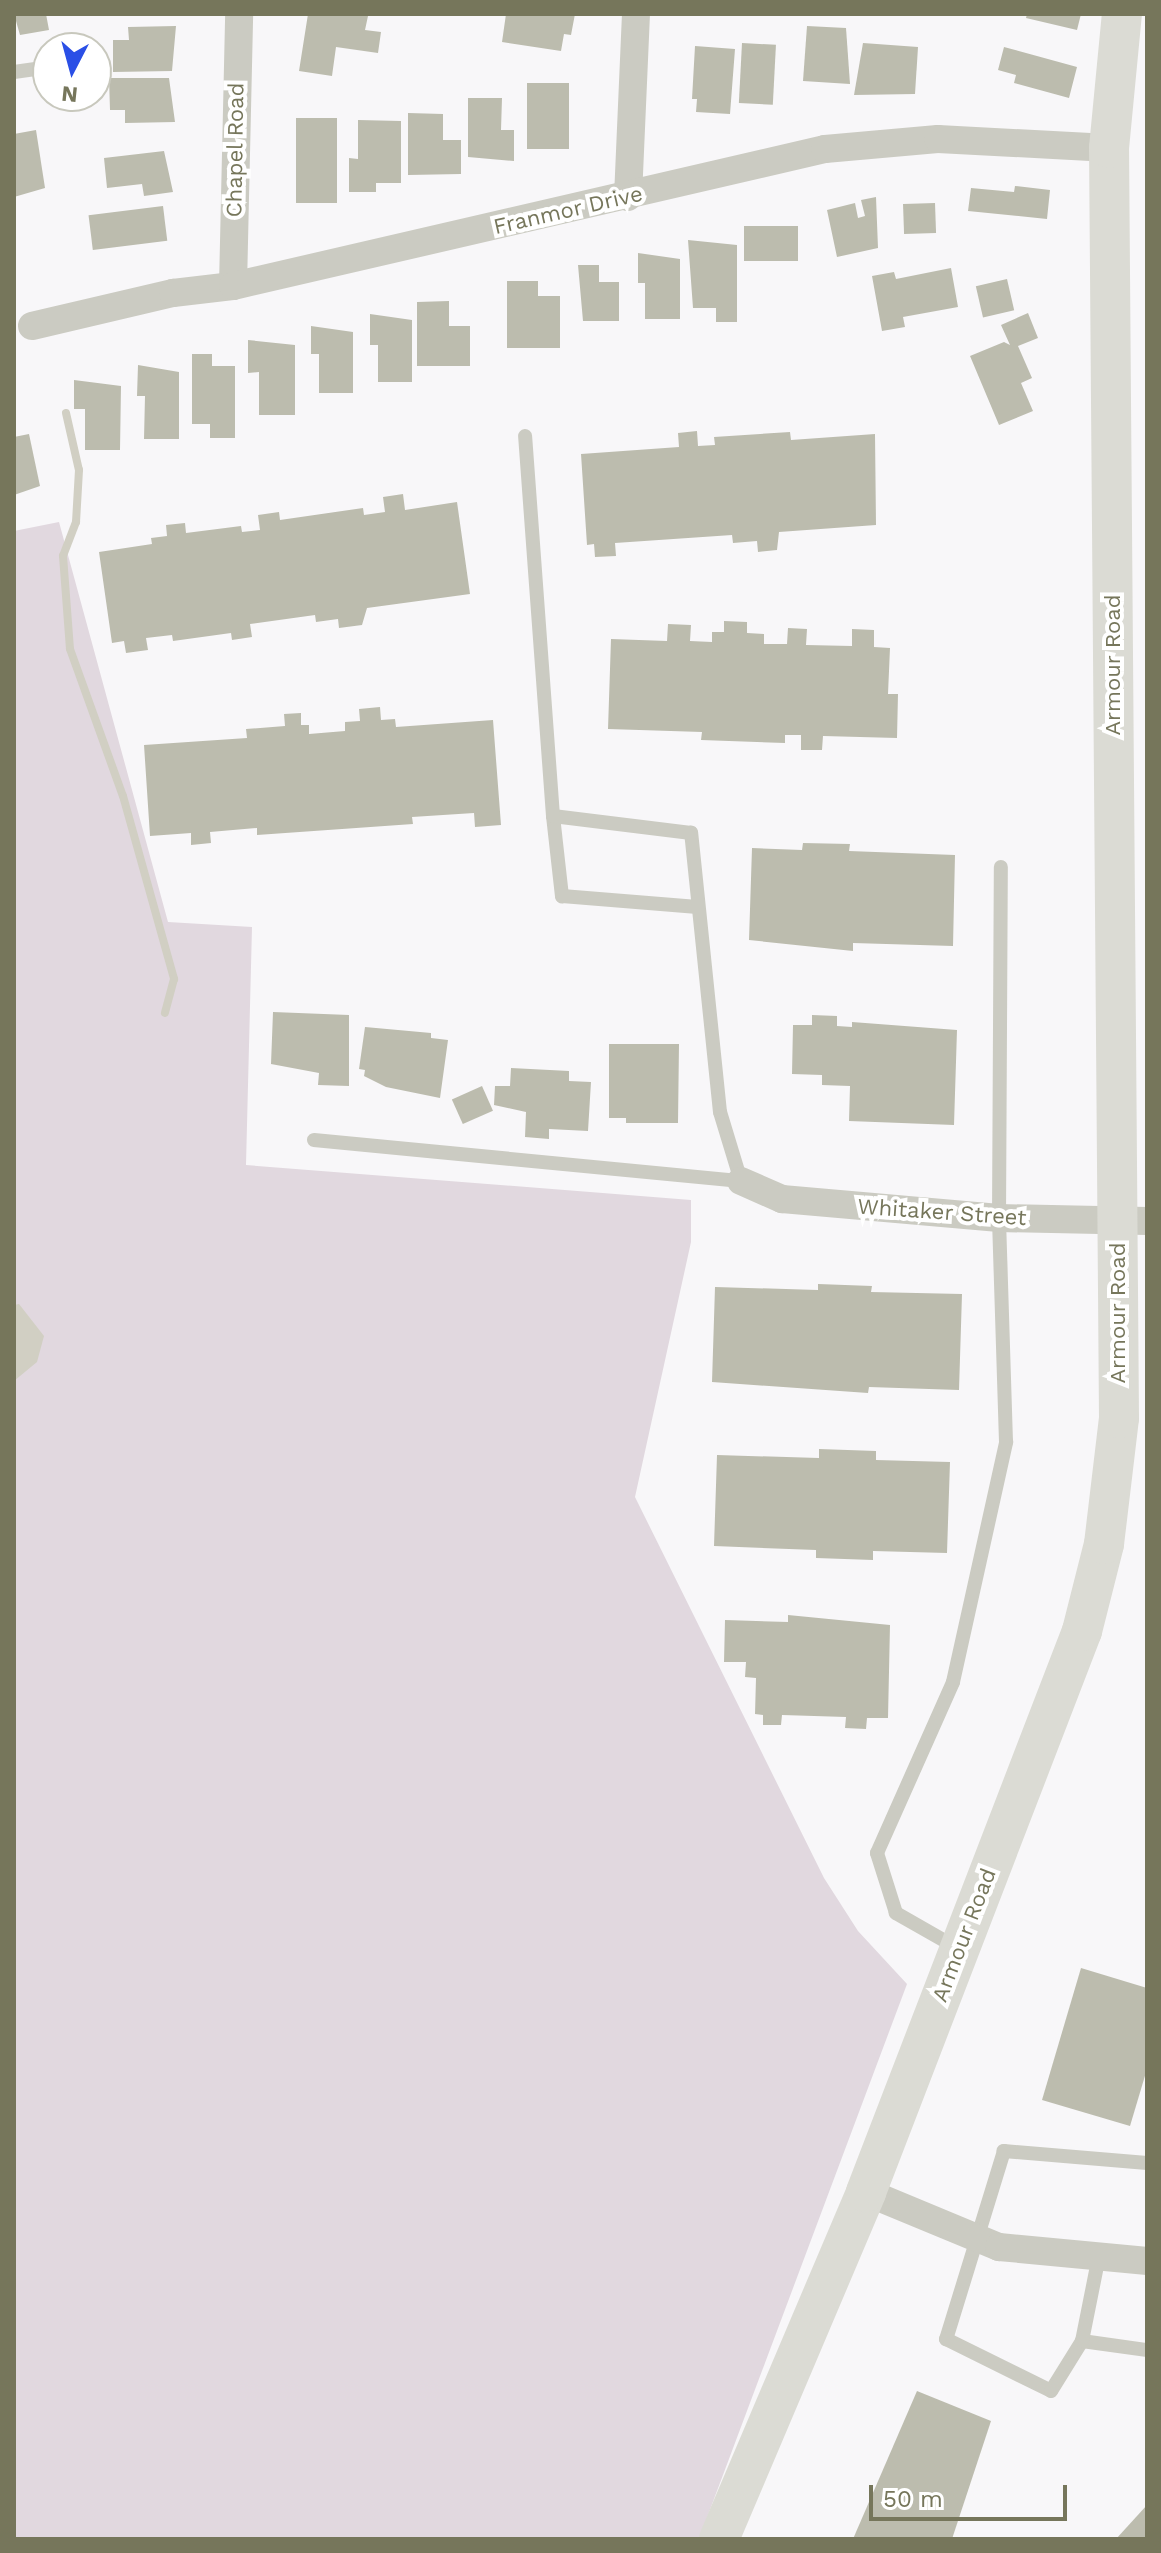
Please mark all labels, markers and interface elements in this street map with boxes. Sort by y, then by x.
north arrow [32,32,112,112]
text: N [60,81,79,108]
street label: Chapel Road [221,82,249,218]
street label: Franmor Drive [491,180,645,240]
street label: Armour Road [1100,594,1126,736]
street label: Whitaker Street [856,1193,1028,1231]
street label: Armour Road [1105,1242,1131,1384]
street label: Armour Road [926,1864,1002,2006]
scale bar [873,2469,1071,2519]
text: 50 m [883,2485,943,2513]

